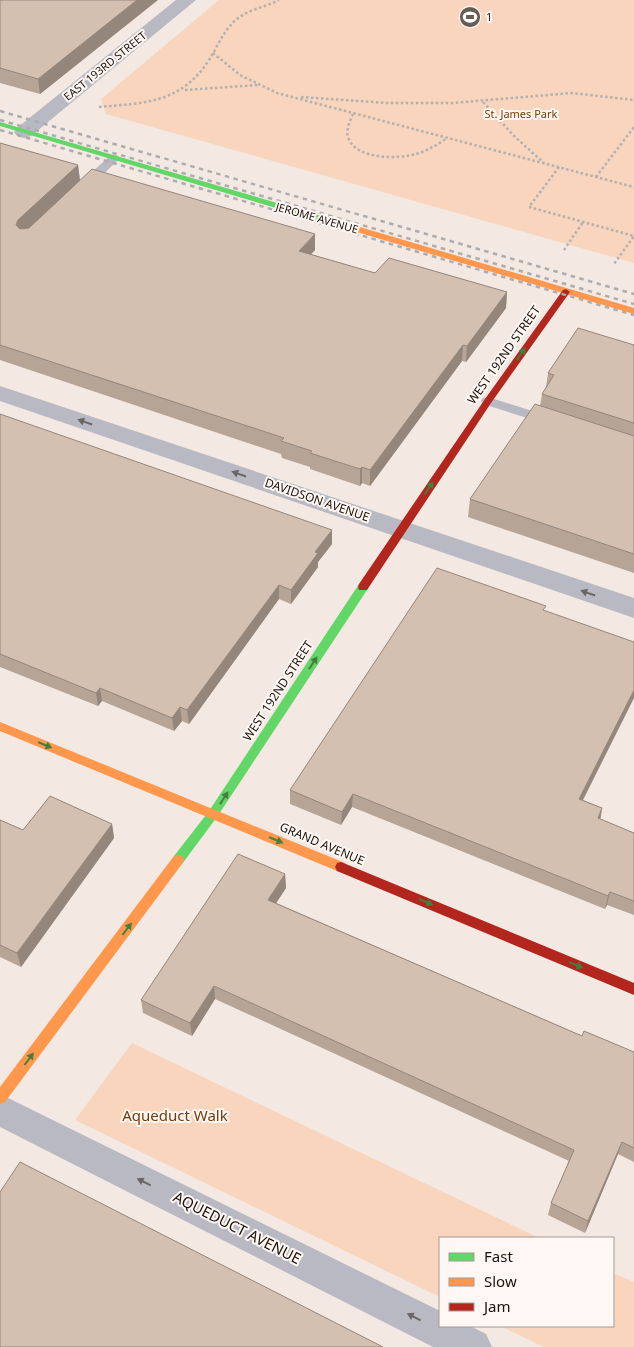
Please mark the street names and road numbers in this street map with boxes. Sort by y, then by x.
street label: EAST 193RD STREET [60,28,149,104]
street label: JEROME AVENUE [273,198,360,236]
street label: WEST 192ND STREET [463,302,544,407]
street label: DAVIDSON AVENUE [263,474,372,525]
street label: WEST 192ND STREET [239,637,317,744]
street label: GRAND AVENUE [277,818,367,869]
street label: AQUEDUCT AVENUE [170,1186,305,1268]

